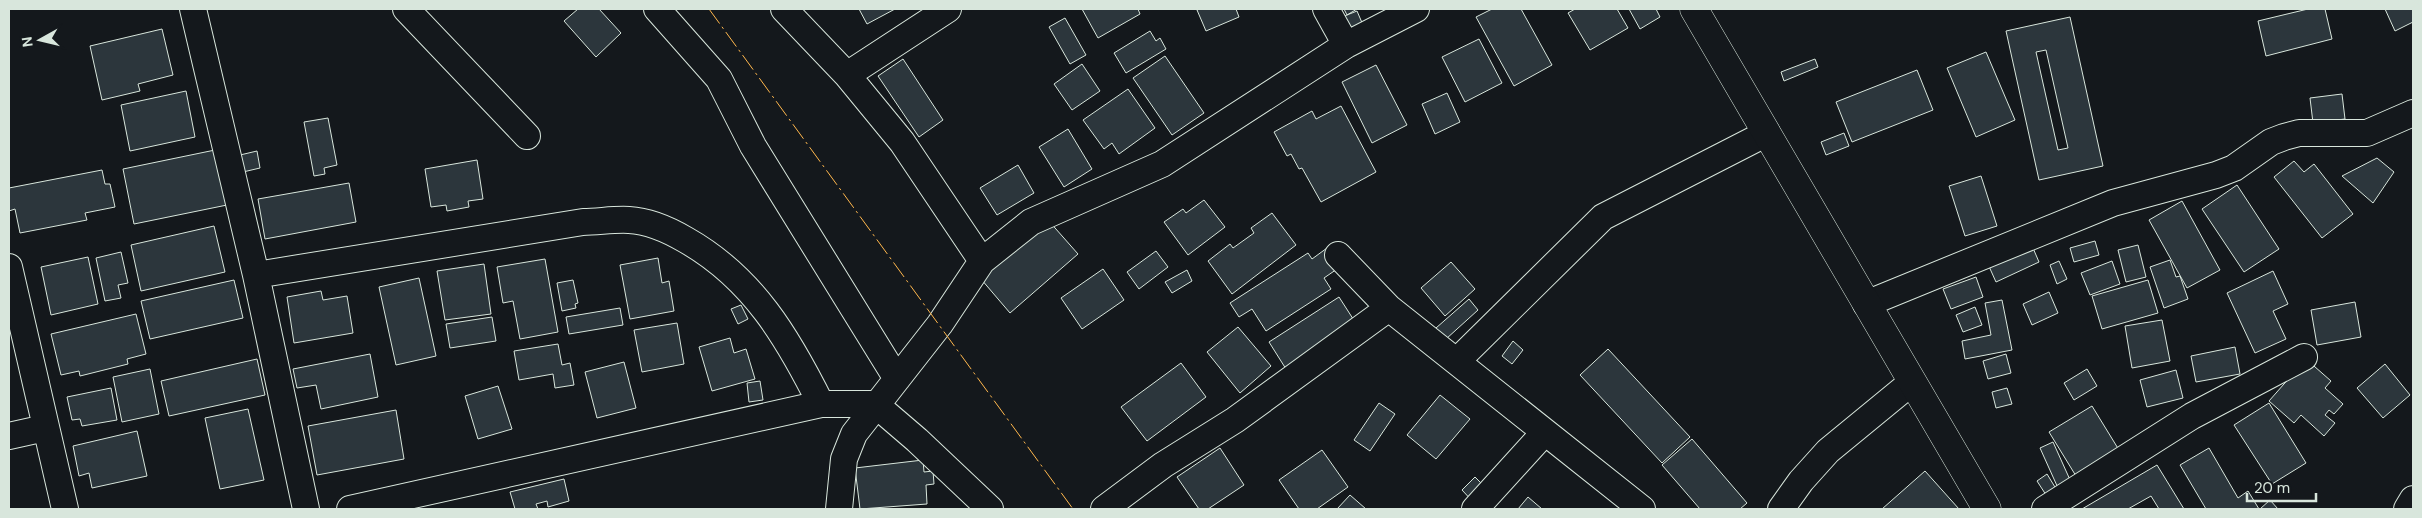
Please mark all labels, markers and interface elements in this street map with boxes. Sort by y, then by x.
north arrow [15,15,65,65]
text: N [18,35,37,48]
scale bar [2247,470,2316,502]
text: 20 m [2254,478,2290,498]

